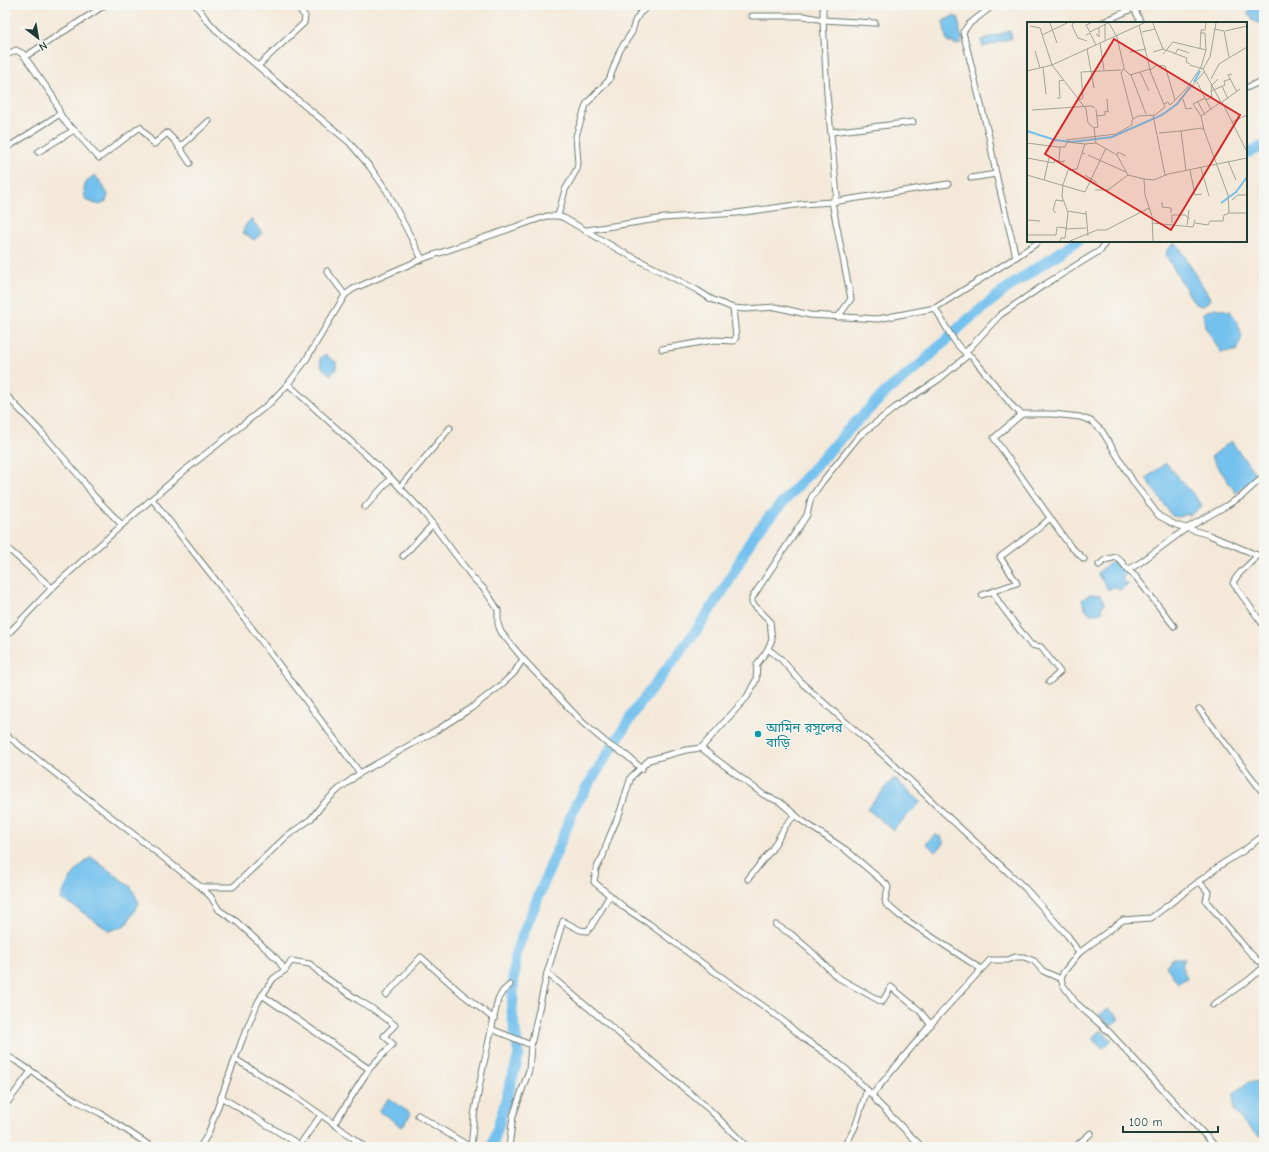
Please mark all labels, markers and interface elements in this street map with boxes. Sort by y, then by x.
north arrow [18,18,58,58]
inset map [1027,22,1247,242]
text: N [36,39,49,54]
place label: আমিন রসুলের বাড়ি [765,720,843,750]
marker: আমিন রসুলের বাড়ি [753,729,763,739]
scale bar [1123,1108,1218,1134]
text: 100 m [1129,1115,1162,1129]

